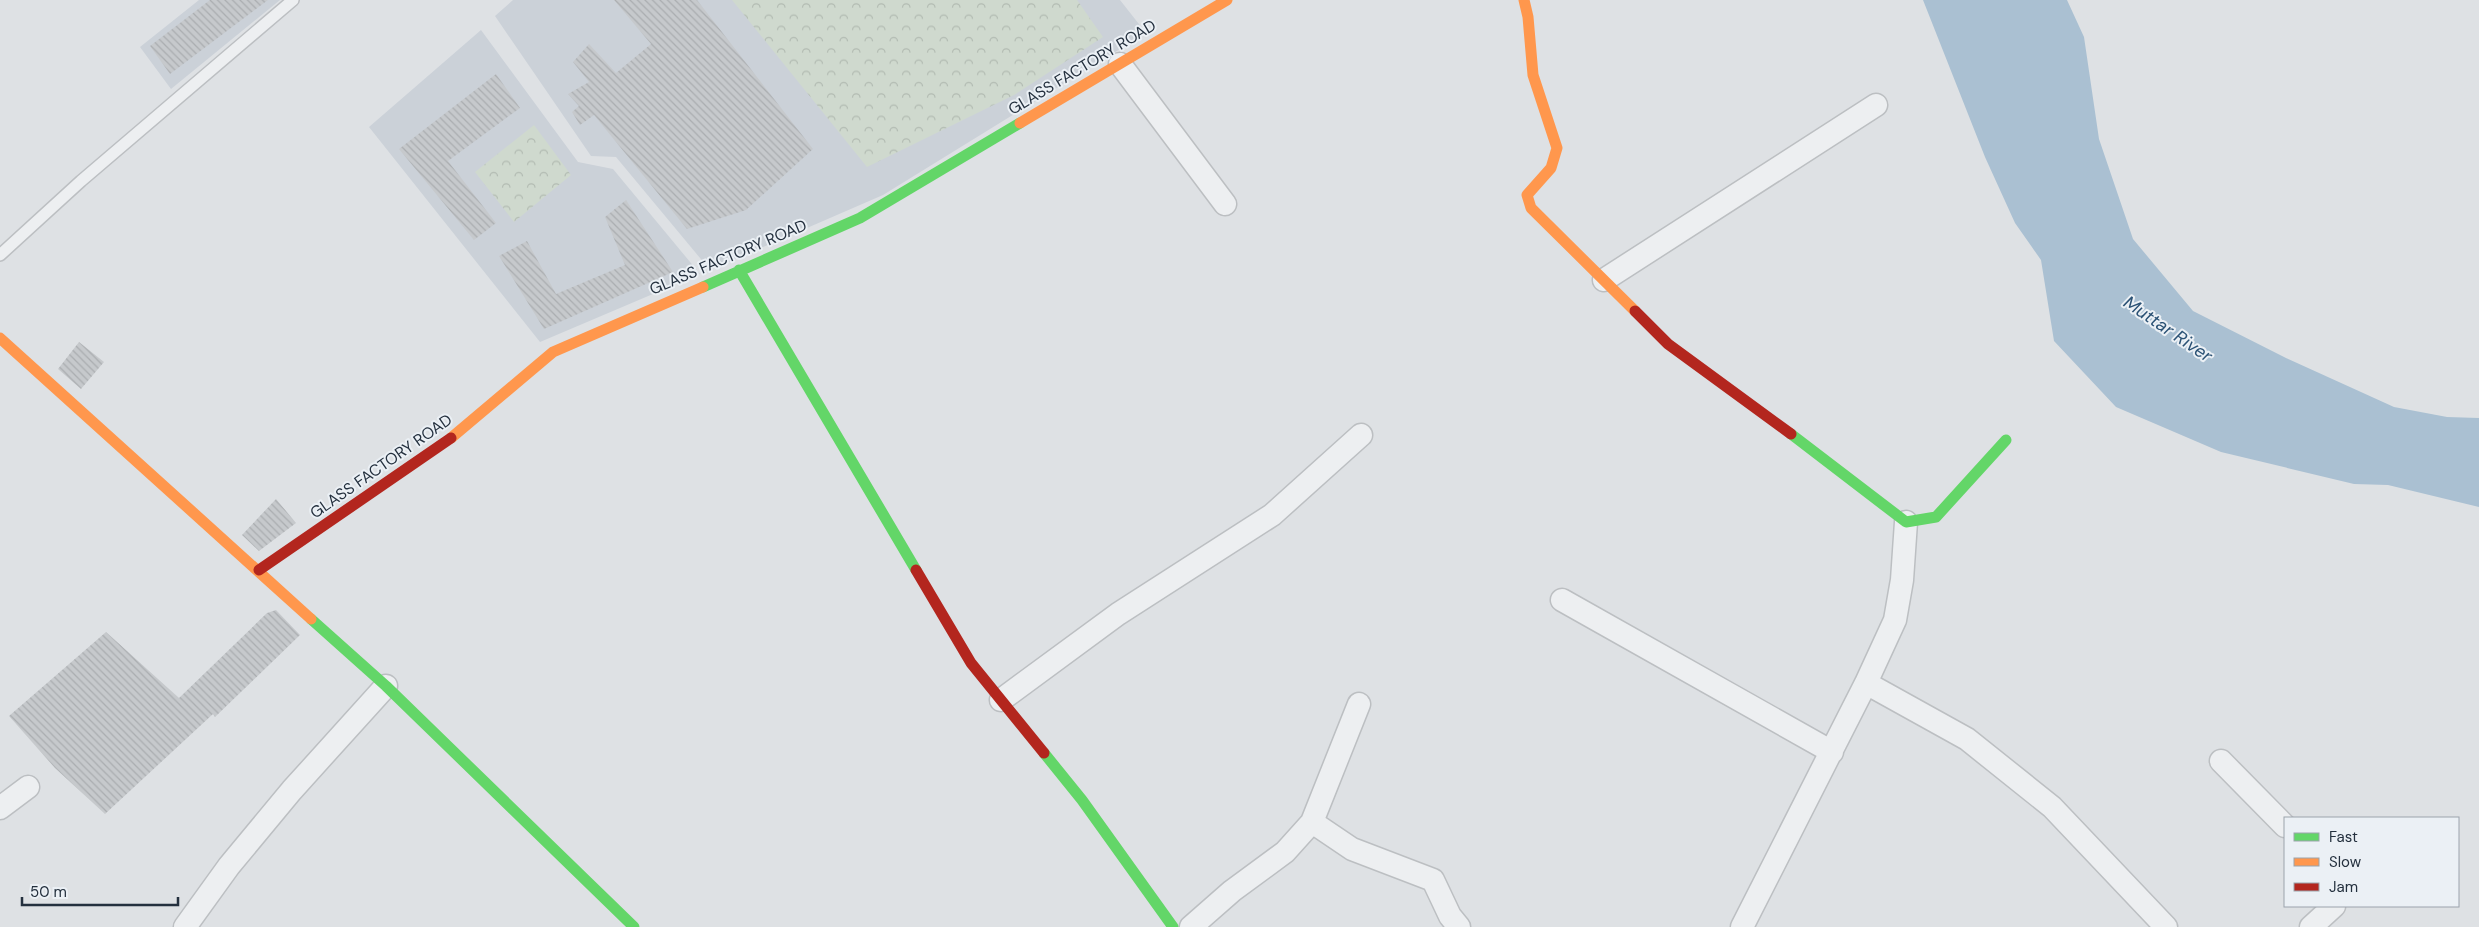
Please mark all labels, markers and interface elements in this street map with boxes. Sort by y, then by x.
street label: GLASS FACTORY ROAD [1004,15,1160,119]
street label: GLASS FACTORY ROAD [646,214,810,300]
water label: Muttar River [2119,290,2218,368]
street label: GLASS FACTORY ROAD [306,409,456,523]
legend [2284,817,2459,907]
text: Fast [2329,827,2358,847]
text: Slow [2329,852,2362,872]
scale bar [22,874,179,906]
text: Jam [2329,877,2358,897]
text: 50 m [30,882,67,902]

